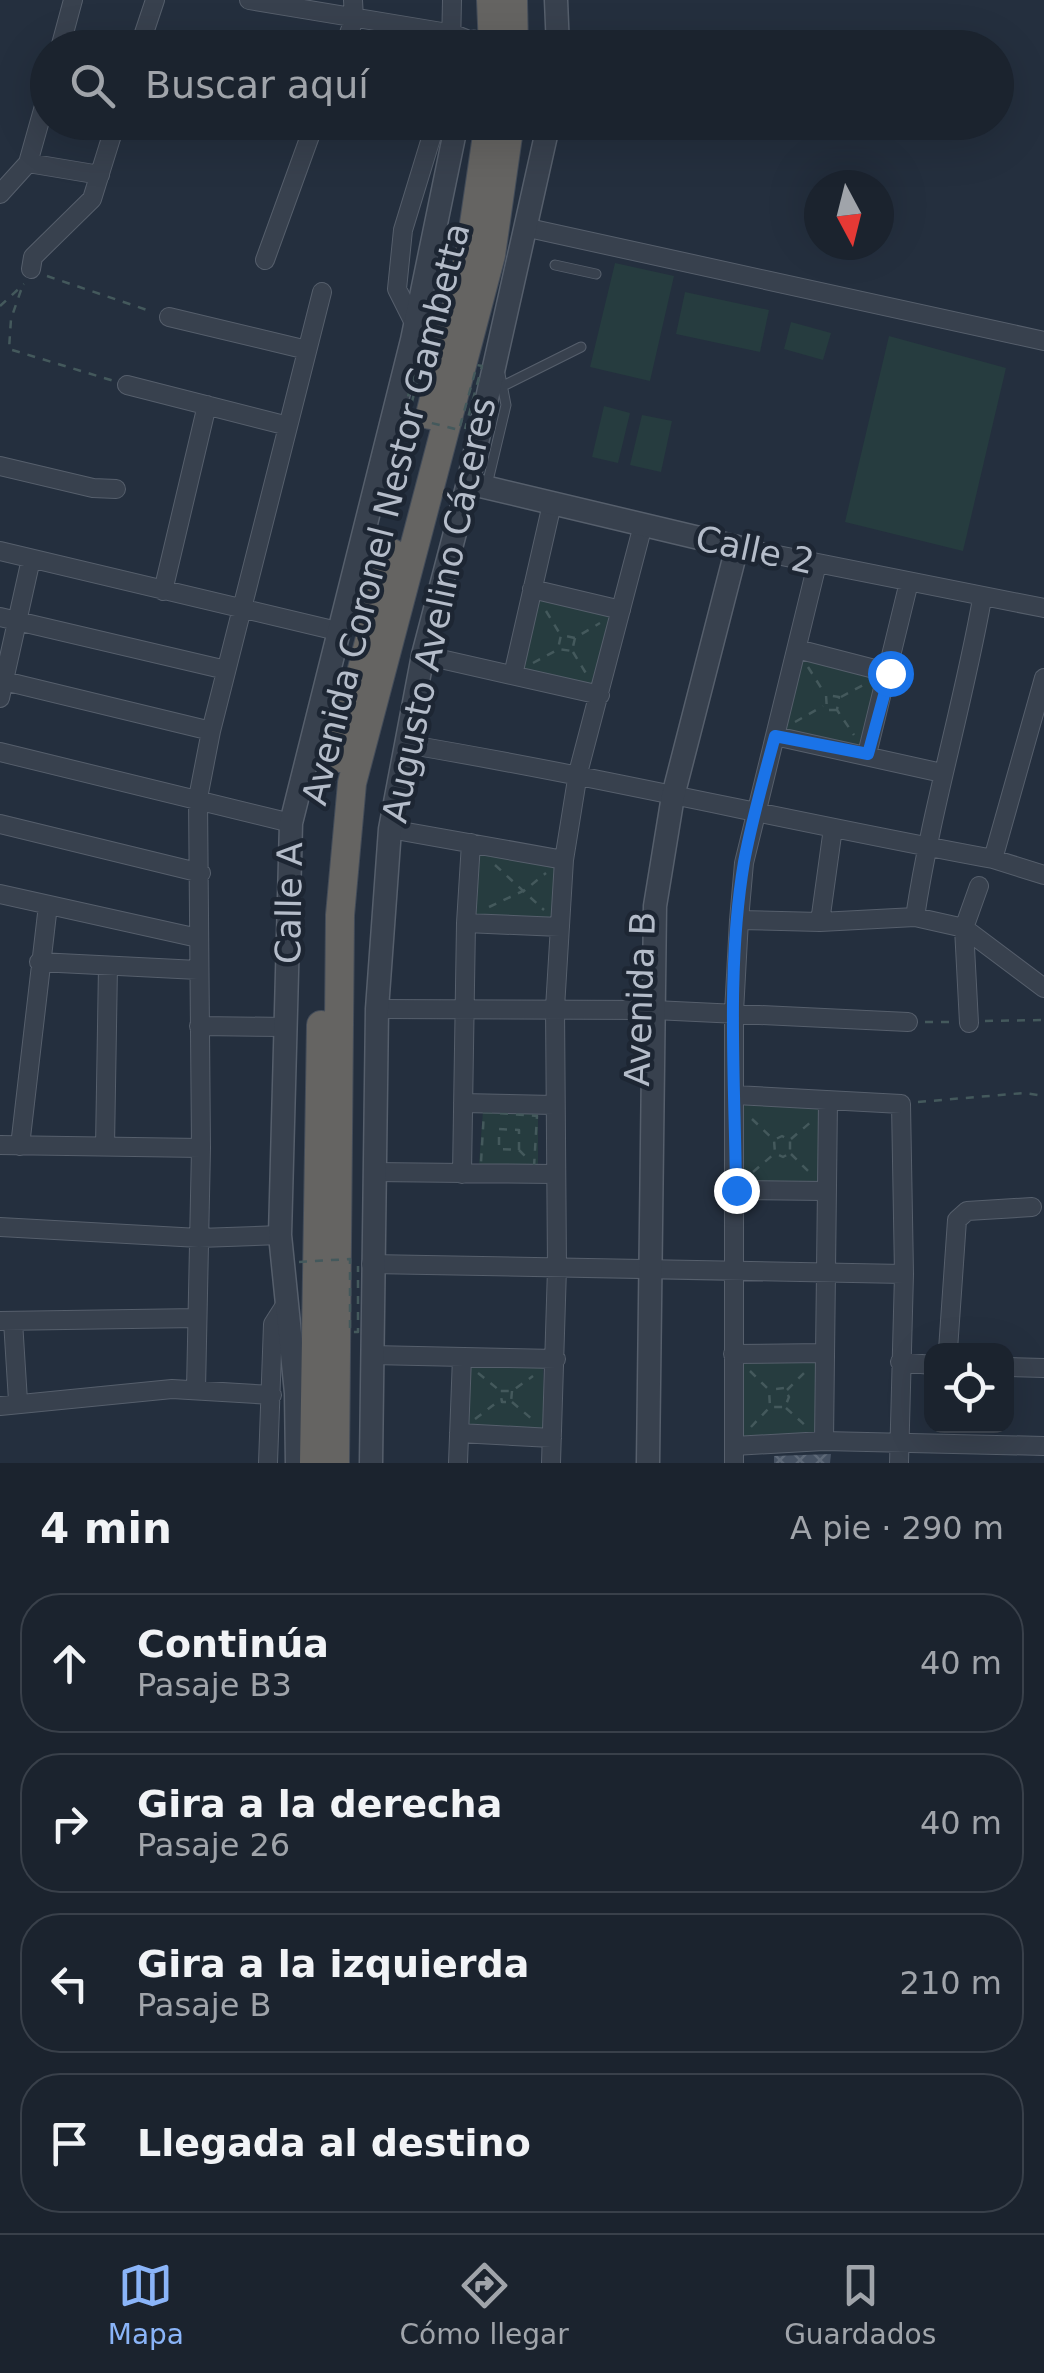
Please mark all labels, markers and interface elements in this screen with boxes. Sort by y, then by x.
search box [30,30,1014,140]
icon: search [65,58,120,113]
text: Buscar aquí [145,63,369,107]
north arrow [804,170,894,260]
street label: Avenida Coronel Nestor Gambetta [294,219,478,809]
street label: Augusto Avelino Cáceres [374,394,504,826]
street label: Calle 2 [692,518,818,582]
route start [868,651,914,697]
street label: Calle A [268,842,310,964]
street label: Avenida B [617,911,663,1087]
route end [714,1168,760,1214]
map controls [924,1343,1014,1433]
button: locate [924,1343,1014,1433]
text: 4 min [40,1504,172,1553]
text: A pie · 290 m [790,1509,1004,1547]
text: Continúa [137,1622,329,1666]
icon: ahead [42,1636,97,1691]
text: 40 m [920,1644,1002,1682]
text: Pasaje B3 [137,1666,292,1704]
text: Gira a la derecha [137,1782,502,1826]
icon: right [42,1796,97,1851]
text: 40 m [920,1804,1002,1842]
text: Pasaje 26 [137,1826,290,1864]
text: Gira a la izquierda [137,1942,529,1986]
icon: left [42,1956,97,2011]
text: 210 m [900,1964,1002,2002]
text: Pasaje B [137,1986,271,2024]
icon: arrive [42,2116,97,2171]
text: Llegada al destino [137,2121,531,2165]
tab: Mapa [108,2258,184,2351]
tab: Cómo llegar [399,2258,569,2351]
tab: Guardados [784,2258,936,2351]

